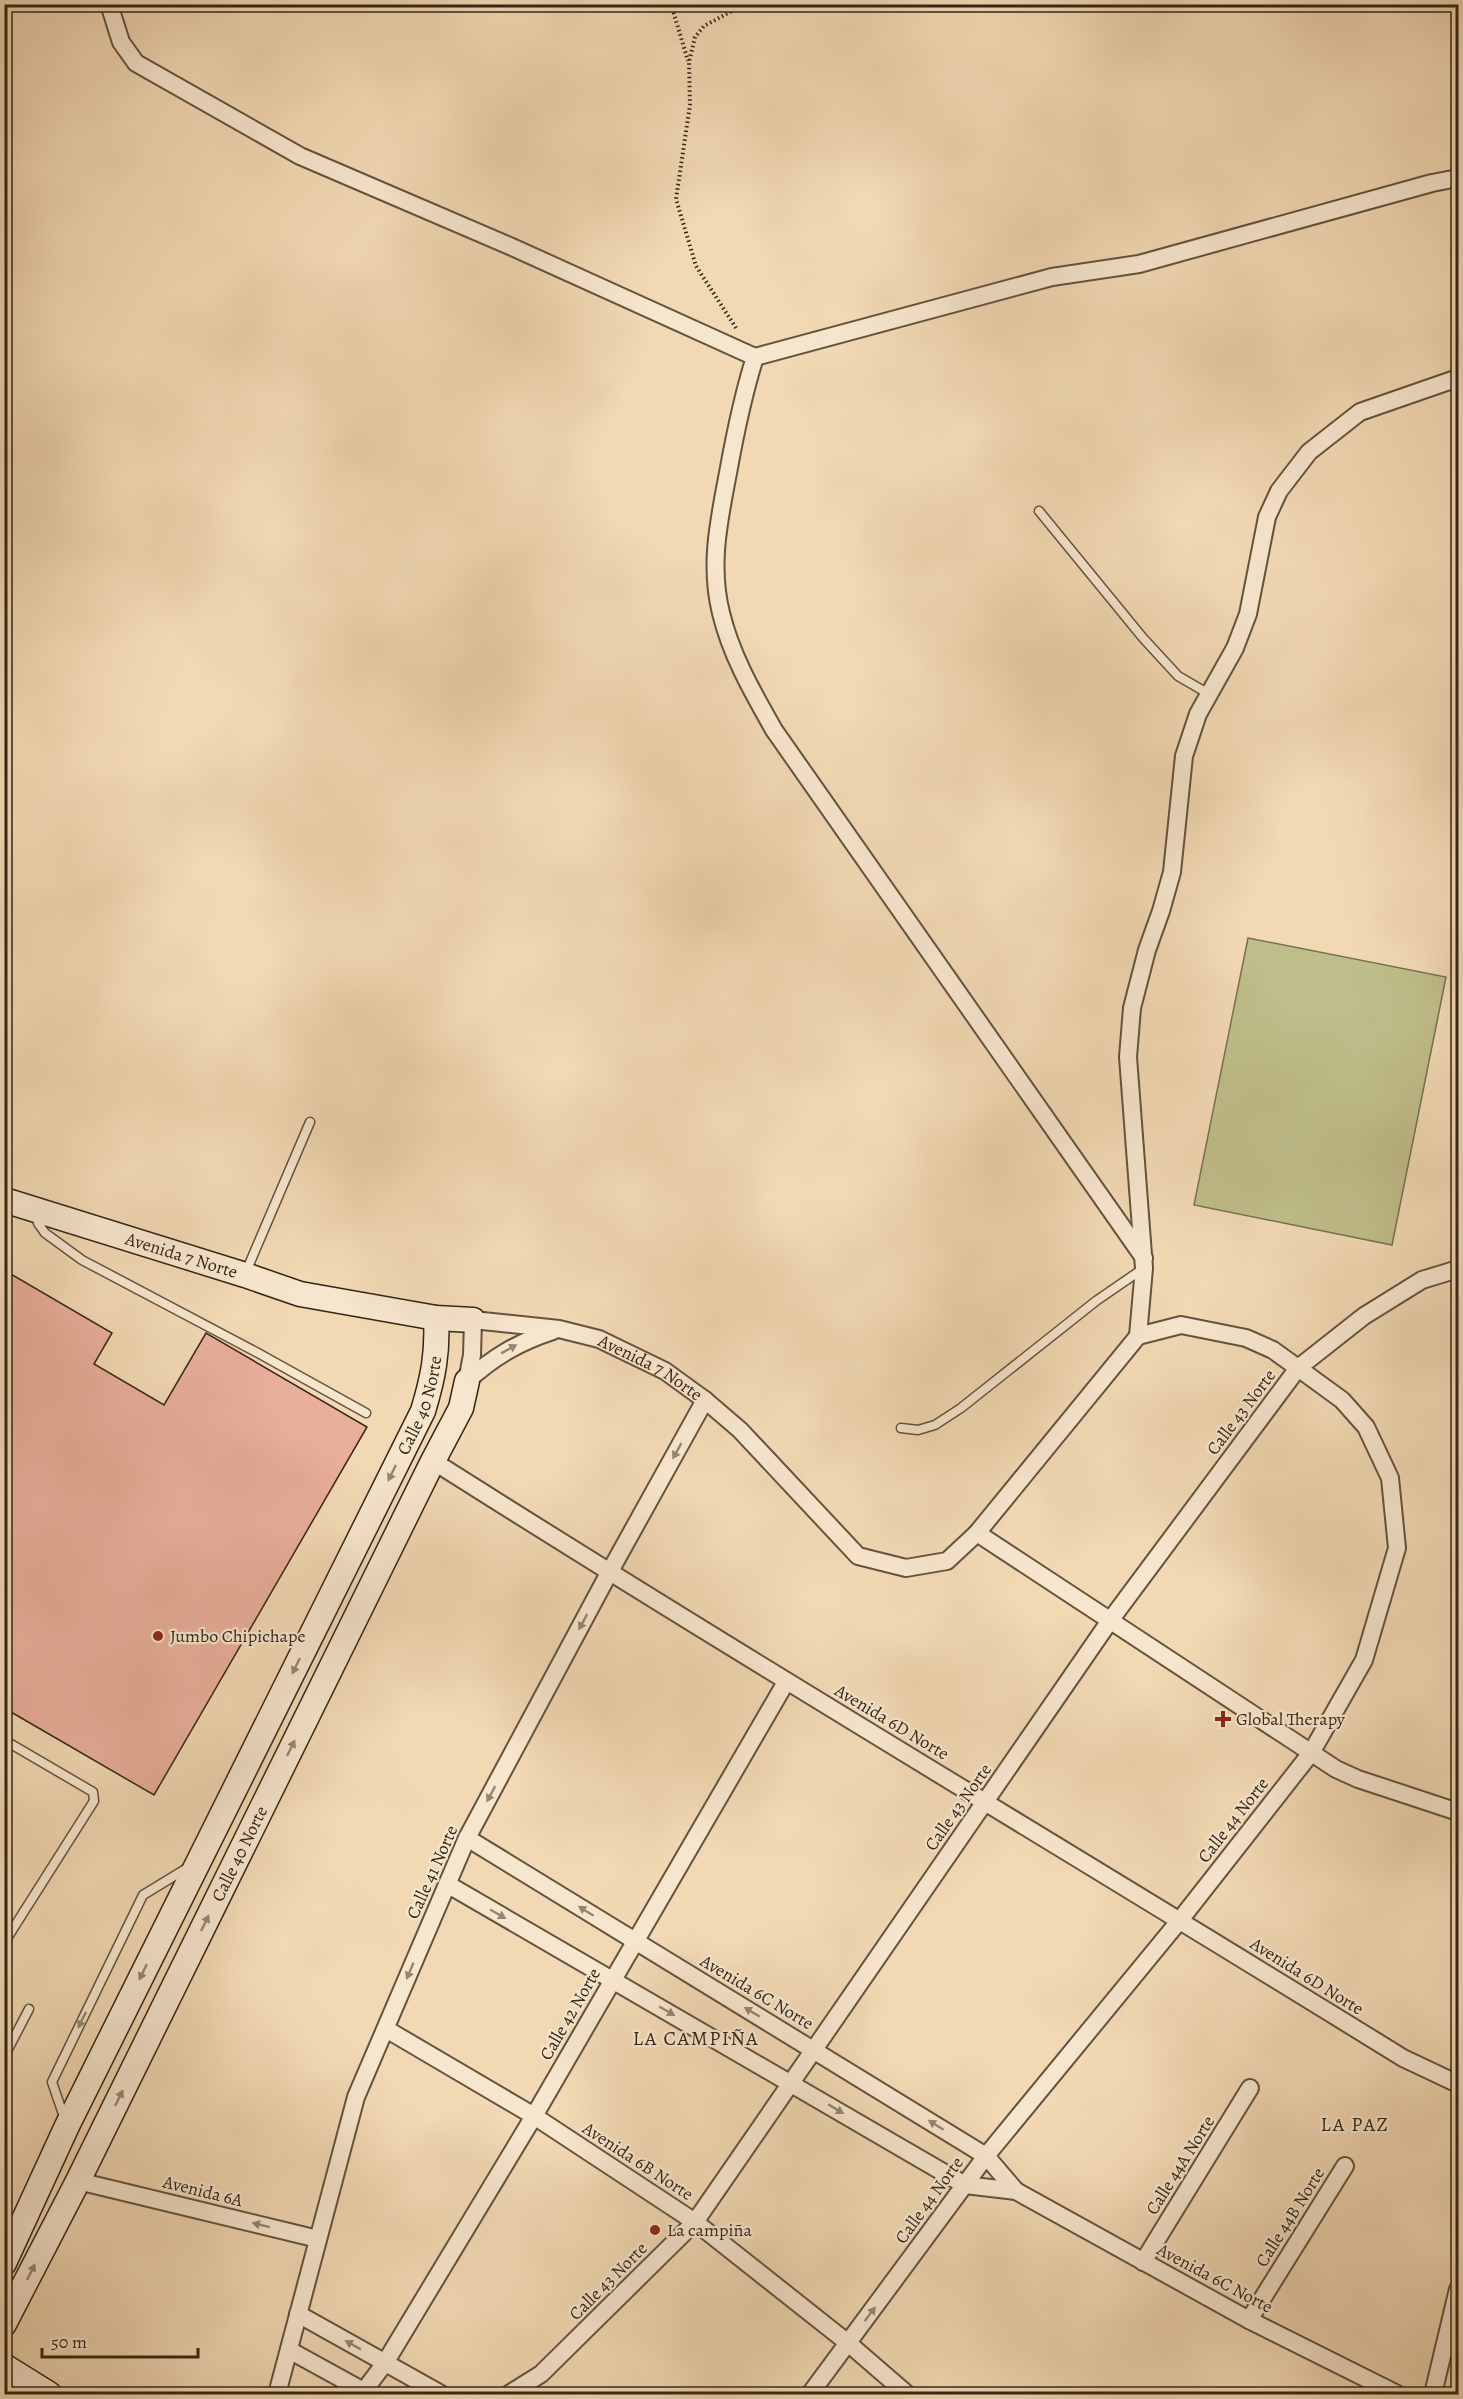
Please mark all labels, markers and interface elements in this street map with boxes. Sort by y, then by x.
street label: Avenida 7 Norte [122,1226,241,1284]
street label: Avenida 7 Norte [594,1328,707,1406]
one-way arrow [501,1344,518,1354]
street label: Calle 40 Norte [391,1354,447,1459]
street label: Calle 43 Norte [1201,1364,1281,1460]
one-way arrow [672,1443,682,1460]
one-way arrow [387,1464,396,1481]
one-way arrow [578,1613,588,1630]
place label: Jumbo Chipichape [170,1624,305,1648]
marker: Jumbo Chipichape [151,1629,165,1643]
one-way arrow [291,1658,300,1675]
street label: Avenida 6D Norte [829,1678,954,1766]
place label: Global Therapy [1236,1707,1346,1731]
marker: Global Therapy [1214,1710,1232,1728]
one-way arrow [286,1739,296,1757]
street label: Calle 43 Norte [919,1758,997,1856]
street label: Calle 44 Norte [1192,1772,1274,1868]
one-way arrow [486,1785,496,1802]
street label: Calle 40 Norte [206,1802,273,1906]
street label: Calle 41 Norte [401,1821,463,1923]
one-way arrow [577,1905,594,1916]
one-way arrow [490,1908,506,1919]
one-way arrow [200,1914,210,1932]
street label: Avenida 6D Norte [1245,1931,1368,2020]
street label: Avenida 6C Norte [695,1948,818,2035]
one-way arrow [405,1962,414,1980]
street label: Calle 42 Norte [534,1963,606,2065]
one-way arrow [139,1964,148,1981]
one-way arrow [659,2006,676,2016]
one-way arrow [743,2007,760,2017]
one-way arrow [77,2012,87,2029]
district label: LA CAMPIÑA [633,2025,759,2052]
one-way arrow [114,2089,124,2106]
one-way arrow [828,2103,844,2114]
street label: Calle 44A Norte [1140,2111,1220,2219]
district label: LA PAZ [1321,2111,1389,2138]
street label: Avenida 6B Norte [577,2116,698,2206]
one-way arrow [928,2120,944,2131]
street label: Calle 44 Norte [889,2152,969,2248]
street label: Calle 44B Norte [1250,2163,1330,2271]
street label: Avenida 6A [160,2169,246,2213]
place label: La campiña [667,2218,753,2242]
one-way arrow [252,2220,270,2230]
marker: La campiña [648,2223,662,2237]
street label: Calle 43 Norte [564,2237,652,2325]
street label: Avenida 6C Norte [1152,2237,1277,2319]
one-way arrow [26,2263,36,2280]
one-way arrow [863,2306,875,2321]
scale bar [42,2321,198,2359]
text: 50 m [51,2330,87,2354]
one-way arrow [345,2340,362,2350]

